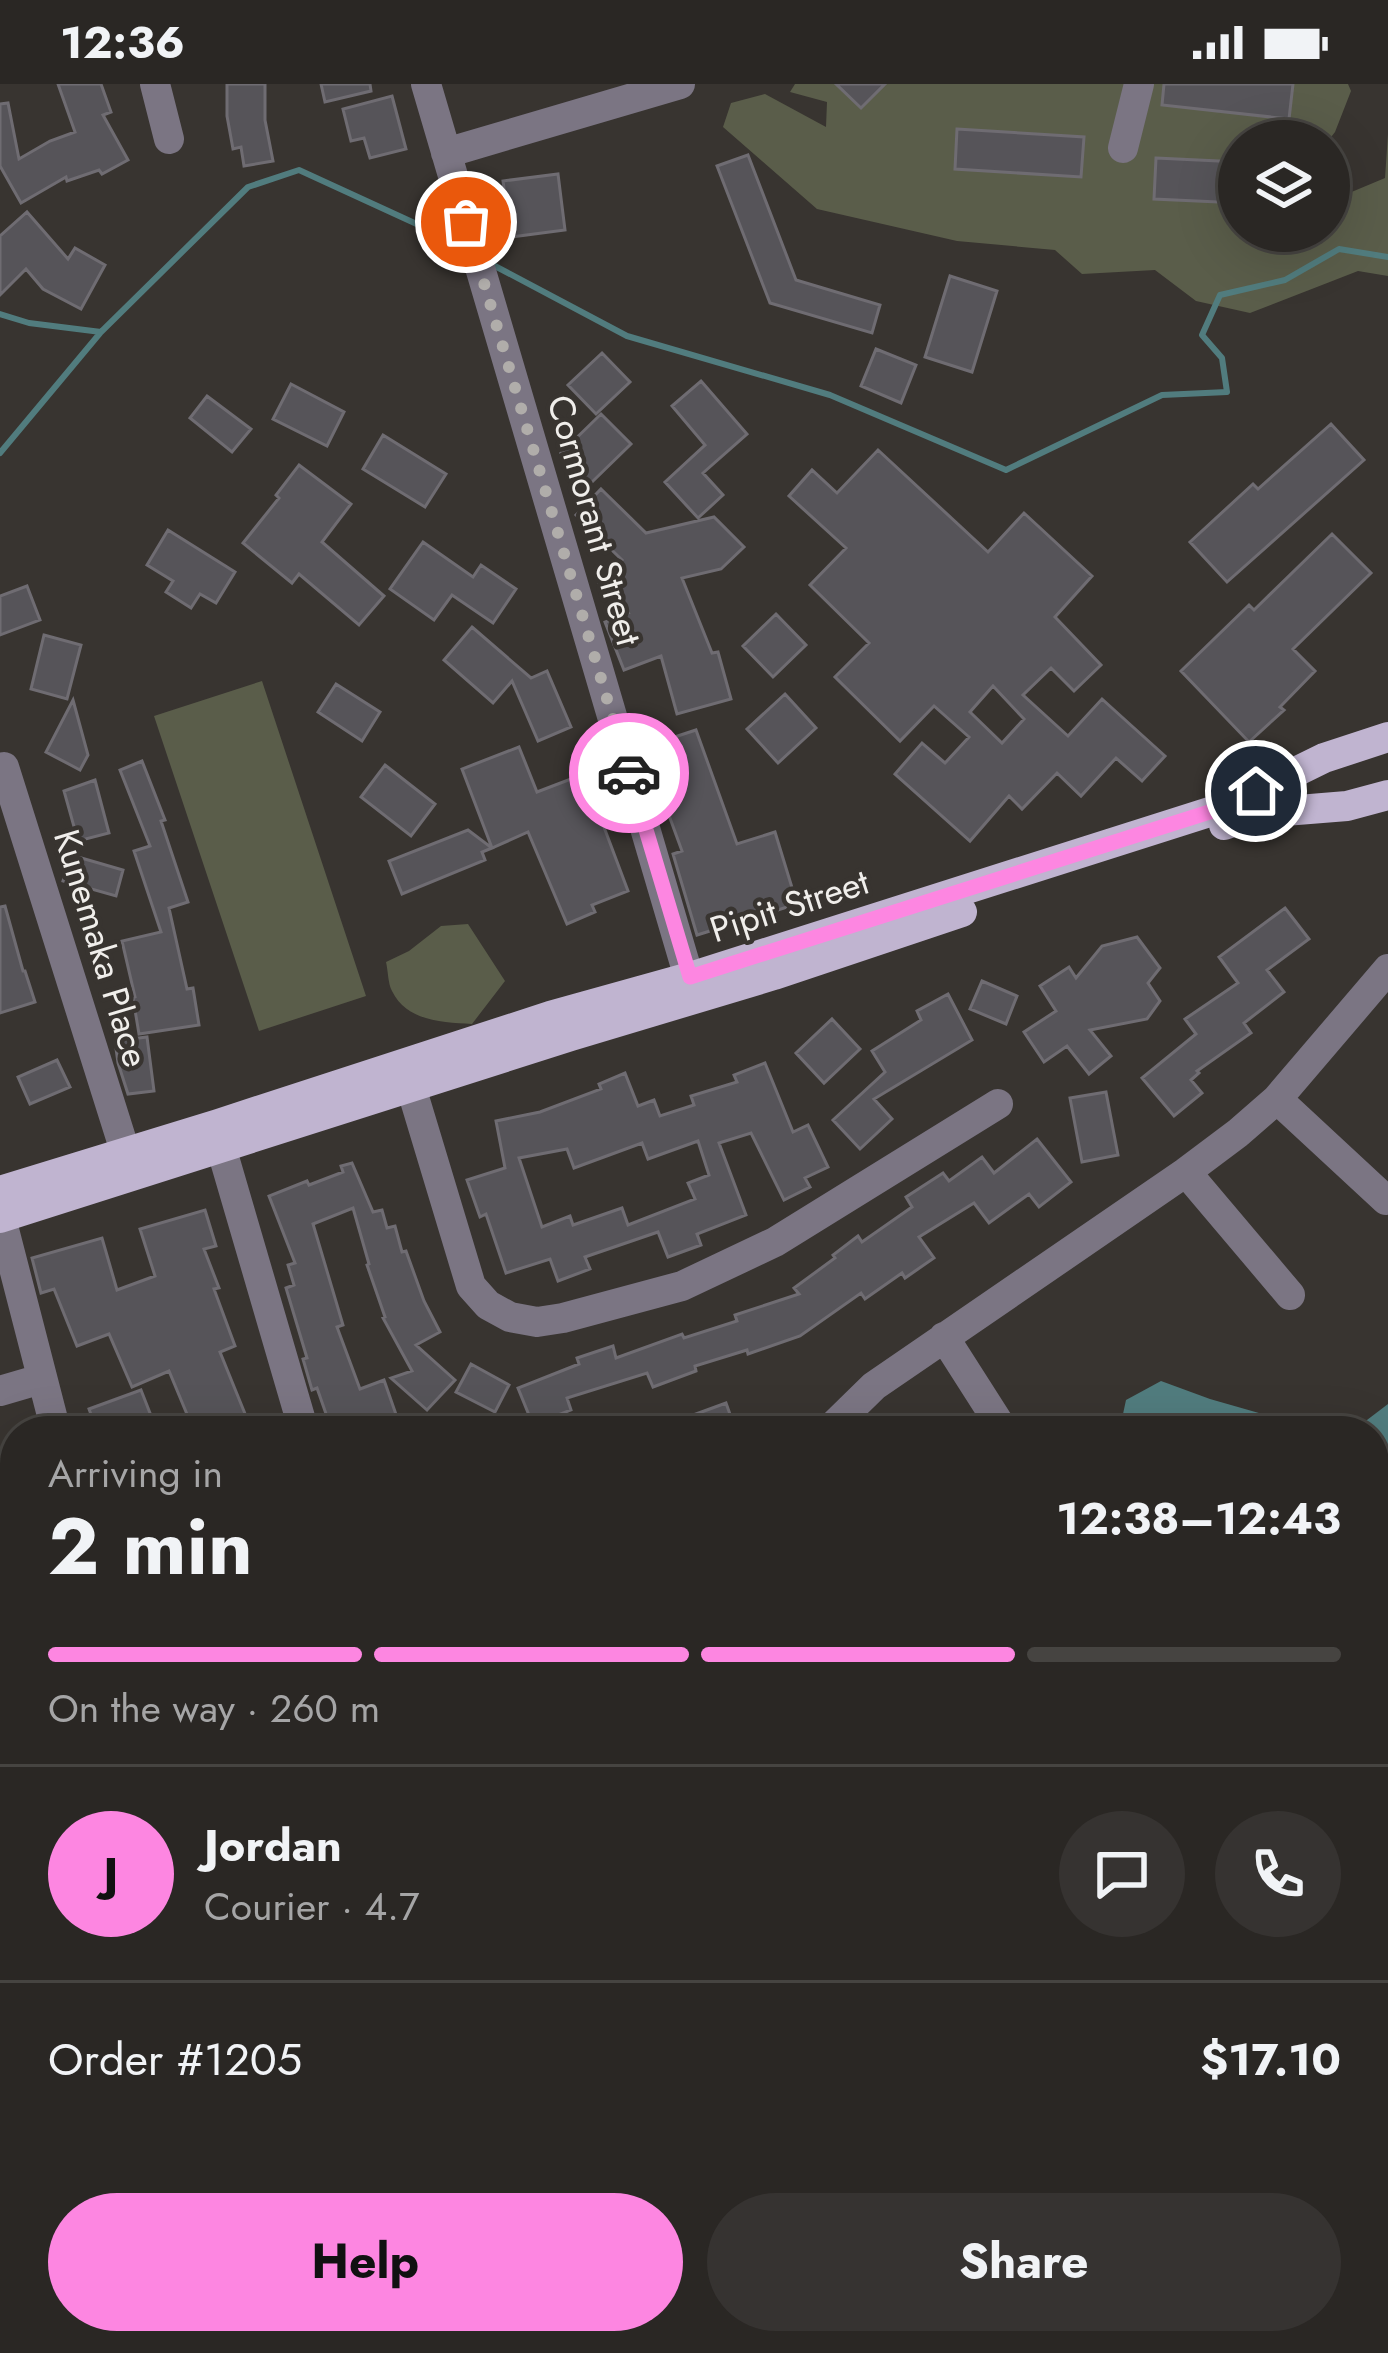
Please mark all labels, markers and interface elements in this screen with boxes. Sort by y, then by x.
text: 12:36 [60,10,185,75]
map controls [1218,120,1350,252]
button: layers [1218,120,1350,252]
pin [415,171,517,273]
icon: bag [433,189,499,255]
street label: Cormorant Street [534,389,656,652]
courier [569,713,689,833]
icon: car [596,740,662,806]
pin [1205,740,1307,842]
icon: home [1223,758,1289,824]
street label: Kunemaka Place [41,823,163,1073]
street label: Pipit Street [703,855,876,955]
text: Arriving in [48,1445,223,1502]
text: 12:38–12:43 [1056,1486,1341,1551]
text: 2 min [48,1491,253,1603]
text: On the way · 260 m [48,1680,380,1737]
button: chat [1059,1811,1185,1937]
button: phone [1215,1811,1341,1937]
text: Jordan [204,1813,342,1878]
text: J [104,1841,118,1906]
text: Courier · 4.7 [204,1878,419,1935]
text: Order #1205 [48,2027,302,2092]
text: $17.10 [1200,2027,1341,2092]
button: Help [48,2193,683,2331]
button: Share [707,2193,1341,2331]

